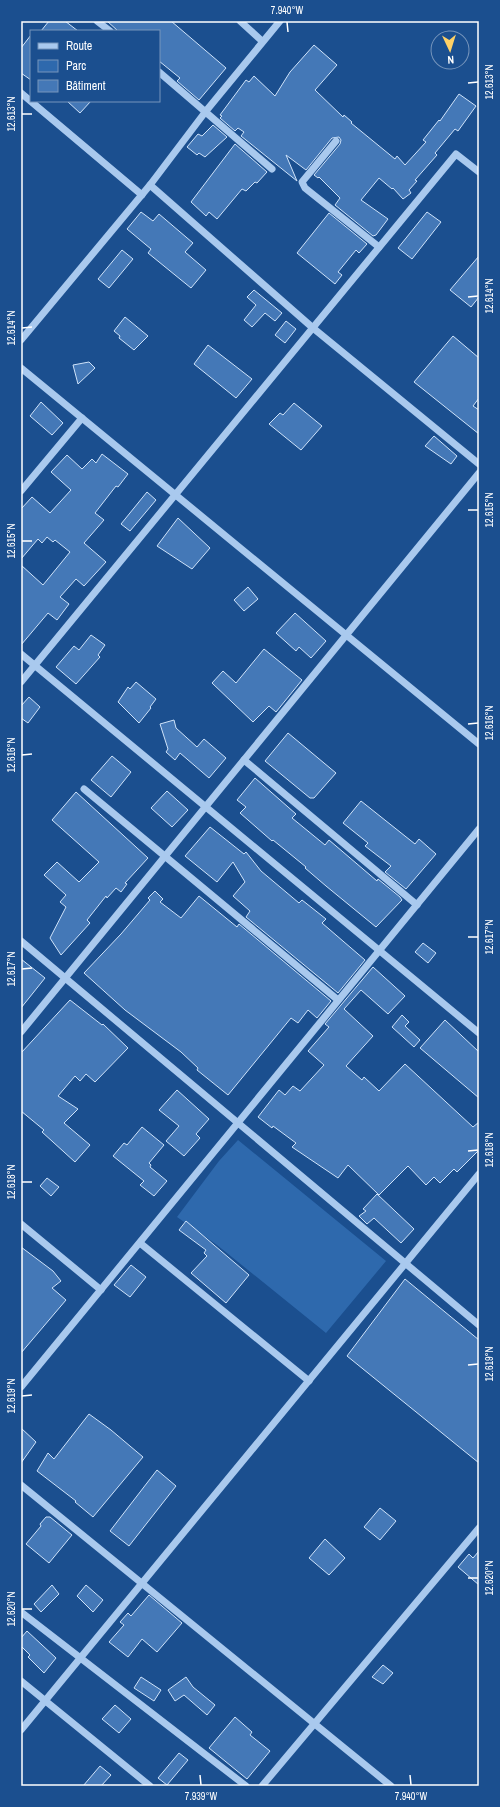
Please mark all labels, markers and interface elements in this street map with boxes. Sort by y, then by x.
text: 7.940°W [271,4,303,17]
legend [30,30,160,102]
north arrow [430,30,470,70]
text: Route [66,38,92,54]
text: N [447,53,454,67]
text: Parc [66,58,86,74]
text: 12.613°N [483,64,496,100]
text: Bâtiment [66,78,106,94]
text: 12.613°N [5,96,18,132]
text: 12.614°N [483,278,496,314]
text: 12.614°N [5,310,18,346]
text: 12.615°N [483,492,496,528]
text: 12.615°N [5,523,18,559]
text: 12.616°N [483,705,496,741]
text: 12.616°N [5,737,18,773]
text: 12.617°N [483,919,496,955]
text: 12.617°N [5,951,18,987]
text: 12.618°N [483,1132,496,1168]
text: 12.618°N [5,1164,18,1200]
text: 12.619°N [483,1346,496,1382]
text: 12.619°N [5,1378,18,1414]
text: 12.620°N [483,1560,496,1596]
text: 12.620°N [5,1591,18,1627]
text: 7.939°W [185,1790,217,1803]
text: 7.940°W [395,1790,427,1803]

